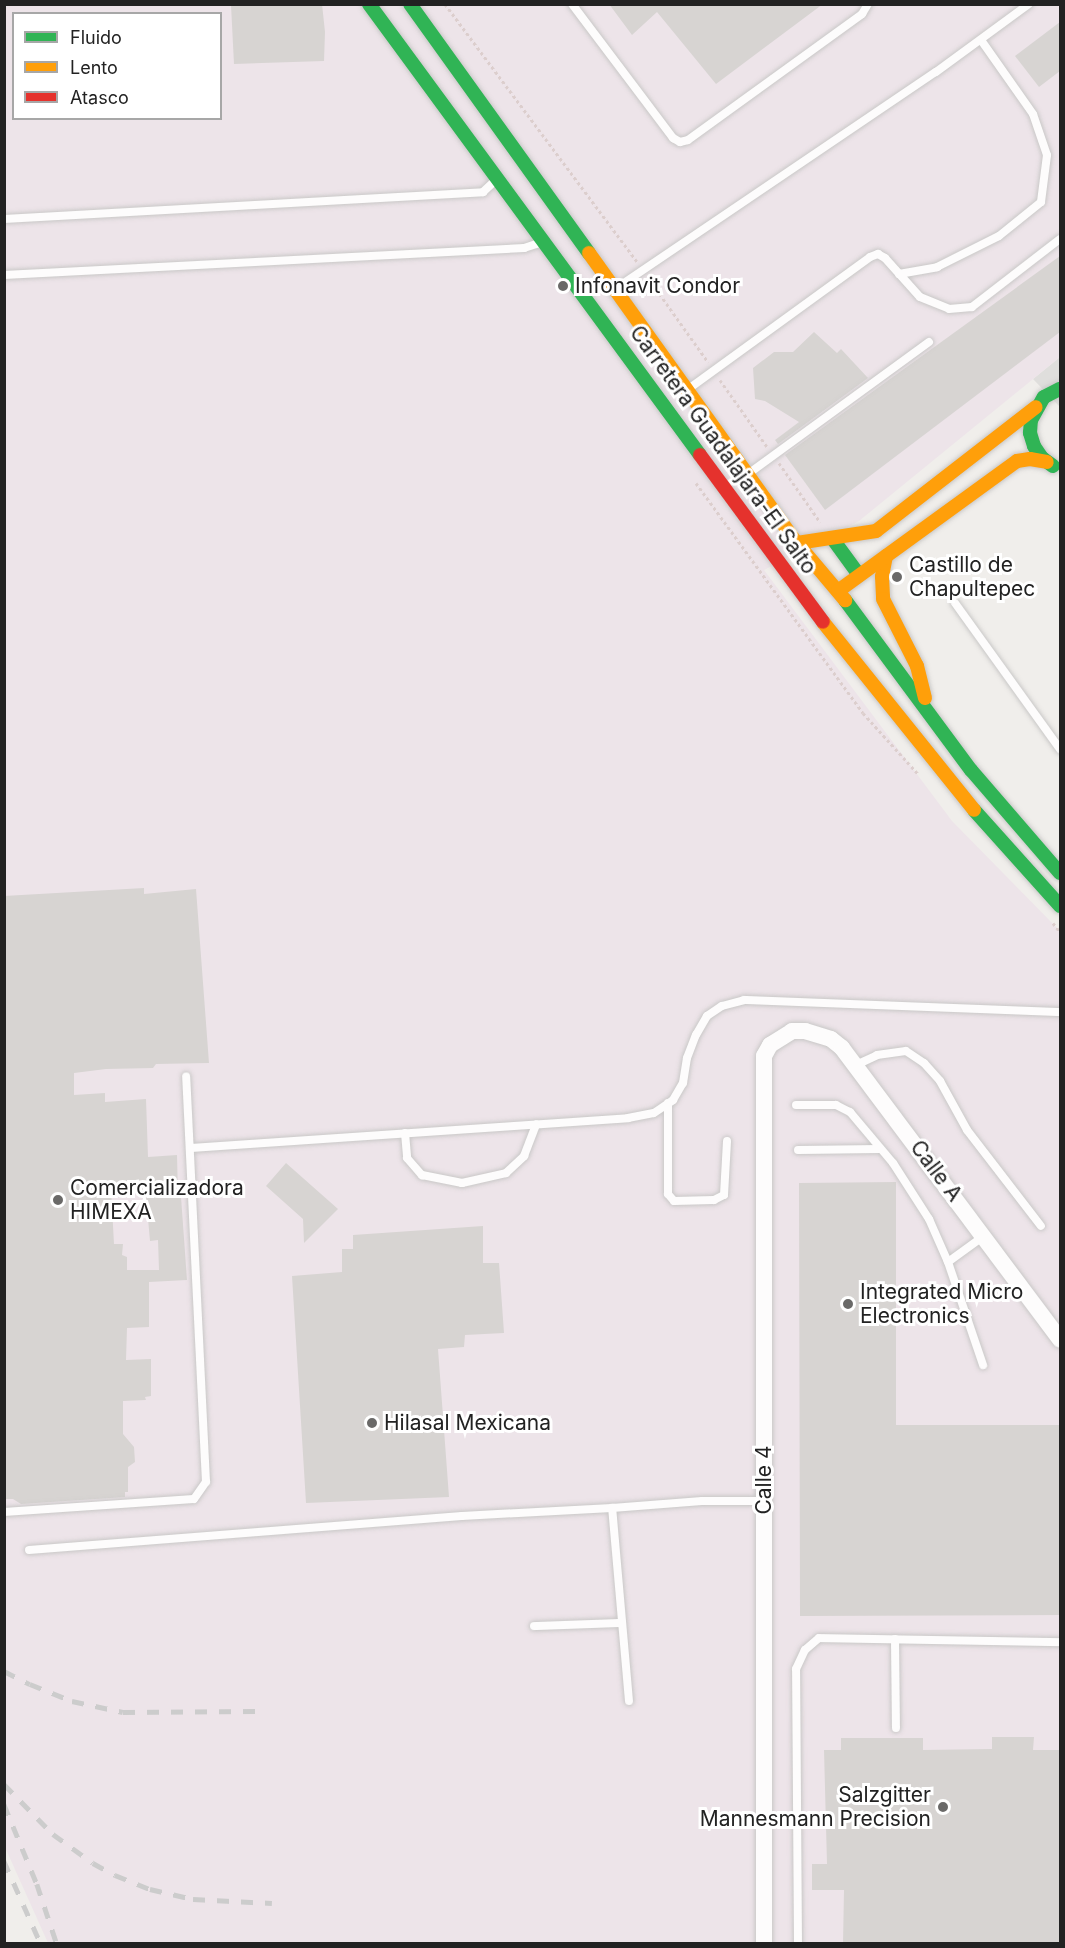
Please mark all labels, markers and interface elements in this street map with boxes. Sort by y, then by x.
legend [12,12,222,120]
text: Fluido [70,27,122,48]
text: Lento [70,57,118,78]
text: Atasco [70,87,129,108]
place label: Infonavit Condor [575,273,740,299]
marker: Infonavit Condor [556,279,570,293]
street label: Carretera Guadalajara-El Salto [624,321,822,579]
place label: Castillo de Chapultepec [909,552,1035,602]
marker: Castillo de Chapultepec [890,570,904,584]
street label: Calle A [905,1135,967,1207]
place label: Comercializadora HIMEXA [70,1175,244,1225]
marker: Comercializadora HIMEXA [51,1193,65,1207]
place label: Integrated Micro Electronics [860,1279,1023,1329]
marker: Integrated Micro Electronics [841,1297,855,1311]
place label: Hilasal Mexicana [384,1410,551,1436]
marker: Hilasal Mexicana [365,1416,379,1430]
street label: Calle 4 [751,1445,777,1515]
place label: Salzgitter Mannesmann Precision [700,1782,931,1832]
marker: Salzgitter Mannesmann Precision [936,1800,950,1814]

